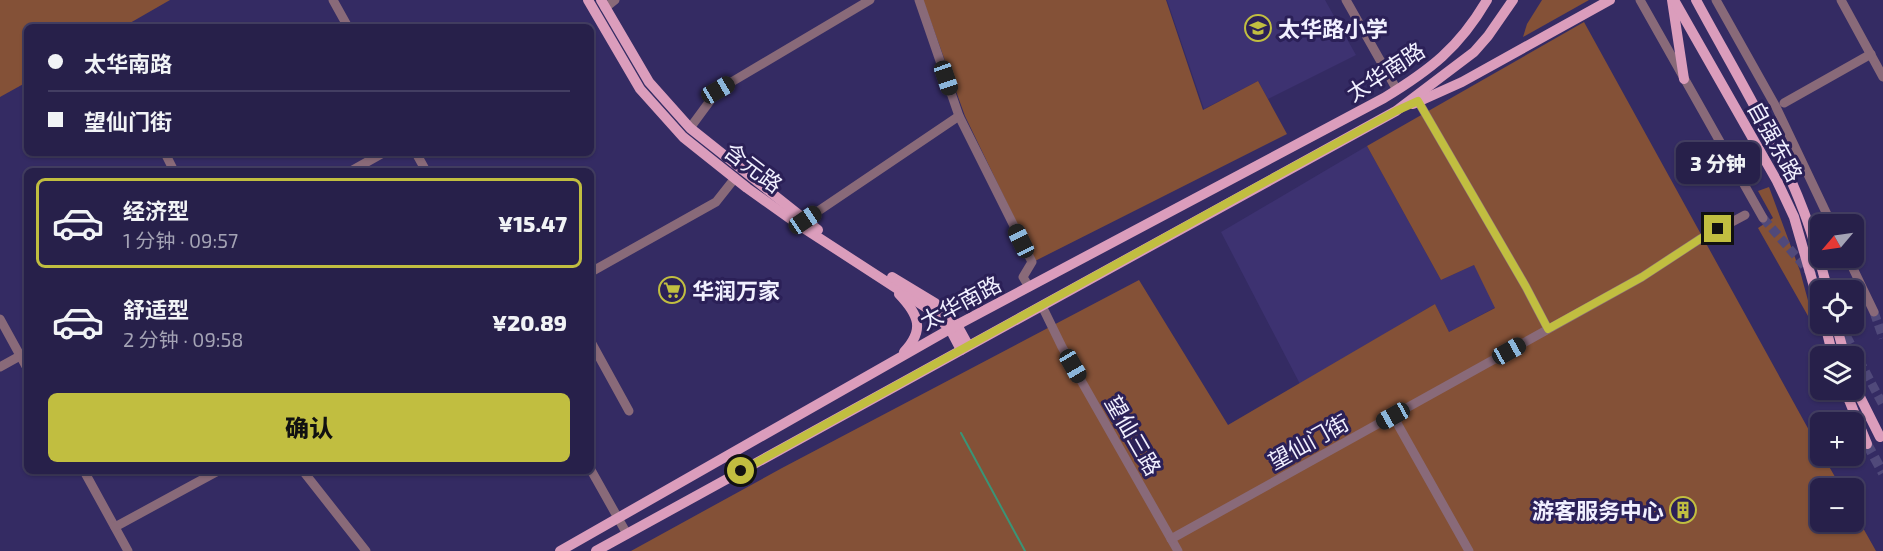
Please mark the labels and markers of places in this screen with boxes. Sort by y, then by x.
school or university icon: 太华路小学 [1243,13,1273,43]
place label: 太华路小学 [1278,15,1388,41]
supermarket icon: 华润万家 [657,275,687,305]
place label: 华润万家 [692,277,780,303]
building icon: 游客服务中心 [1668,495,1698,525]
place label: 游客服务中心 [1532,497,1664,523]

